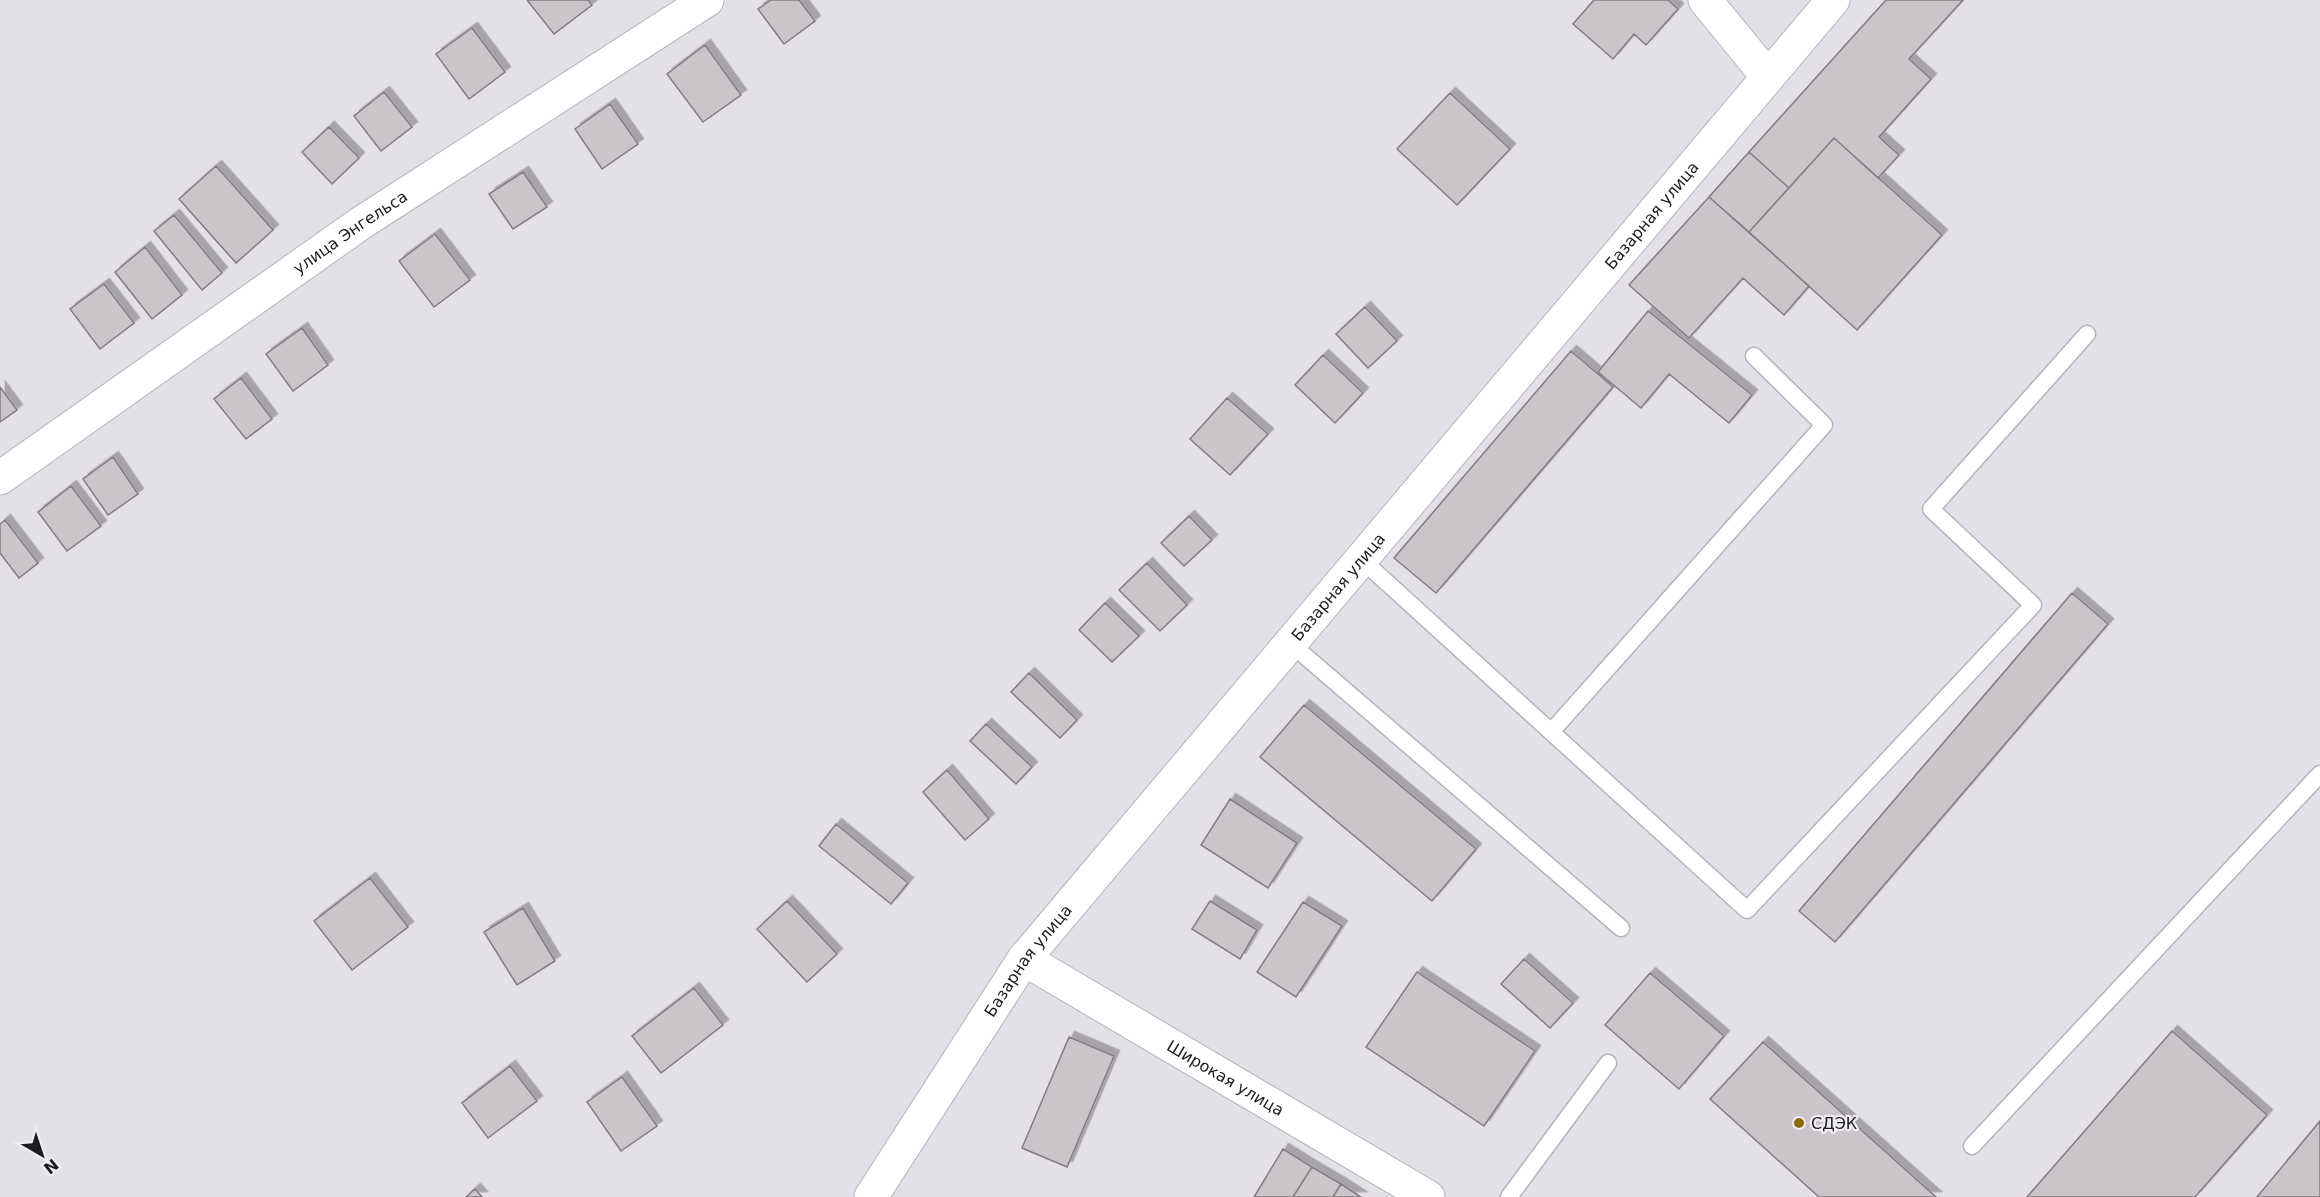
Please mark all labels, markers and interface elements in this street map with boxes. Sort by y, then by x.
street label: Базарная улица [1601,157,1702,273]
street label: улица Энгельса [289,186,411,278]
street label: Базарная улица [1287,529,1389,644]
street label: Базарная улица [980,900,1076,1020]
street label: Широкая улица [1164,1036,1288,1120]
place label: СДЭК [1811,1114,1858,1133]
marker: СДЭК [1792,1116,1806,1130]
north arrow [12,1125,72,1185]
text: N [40,1155,62,1178]

